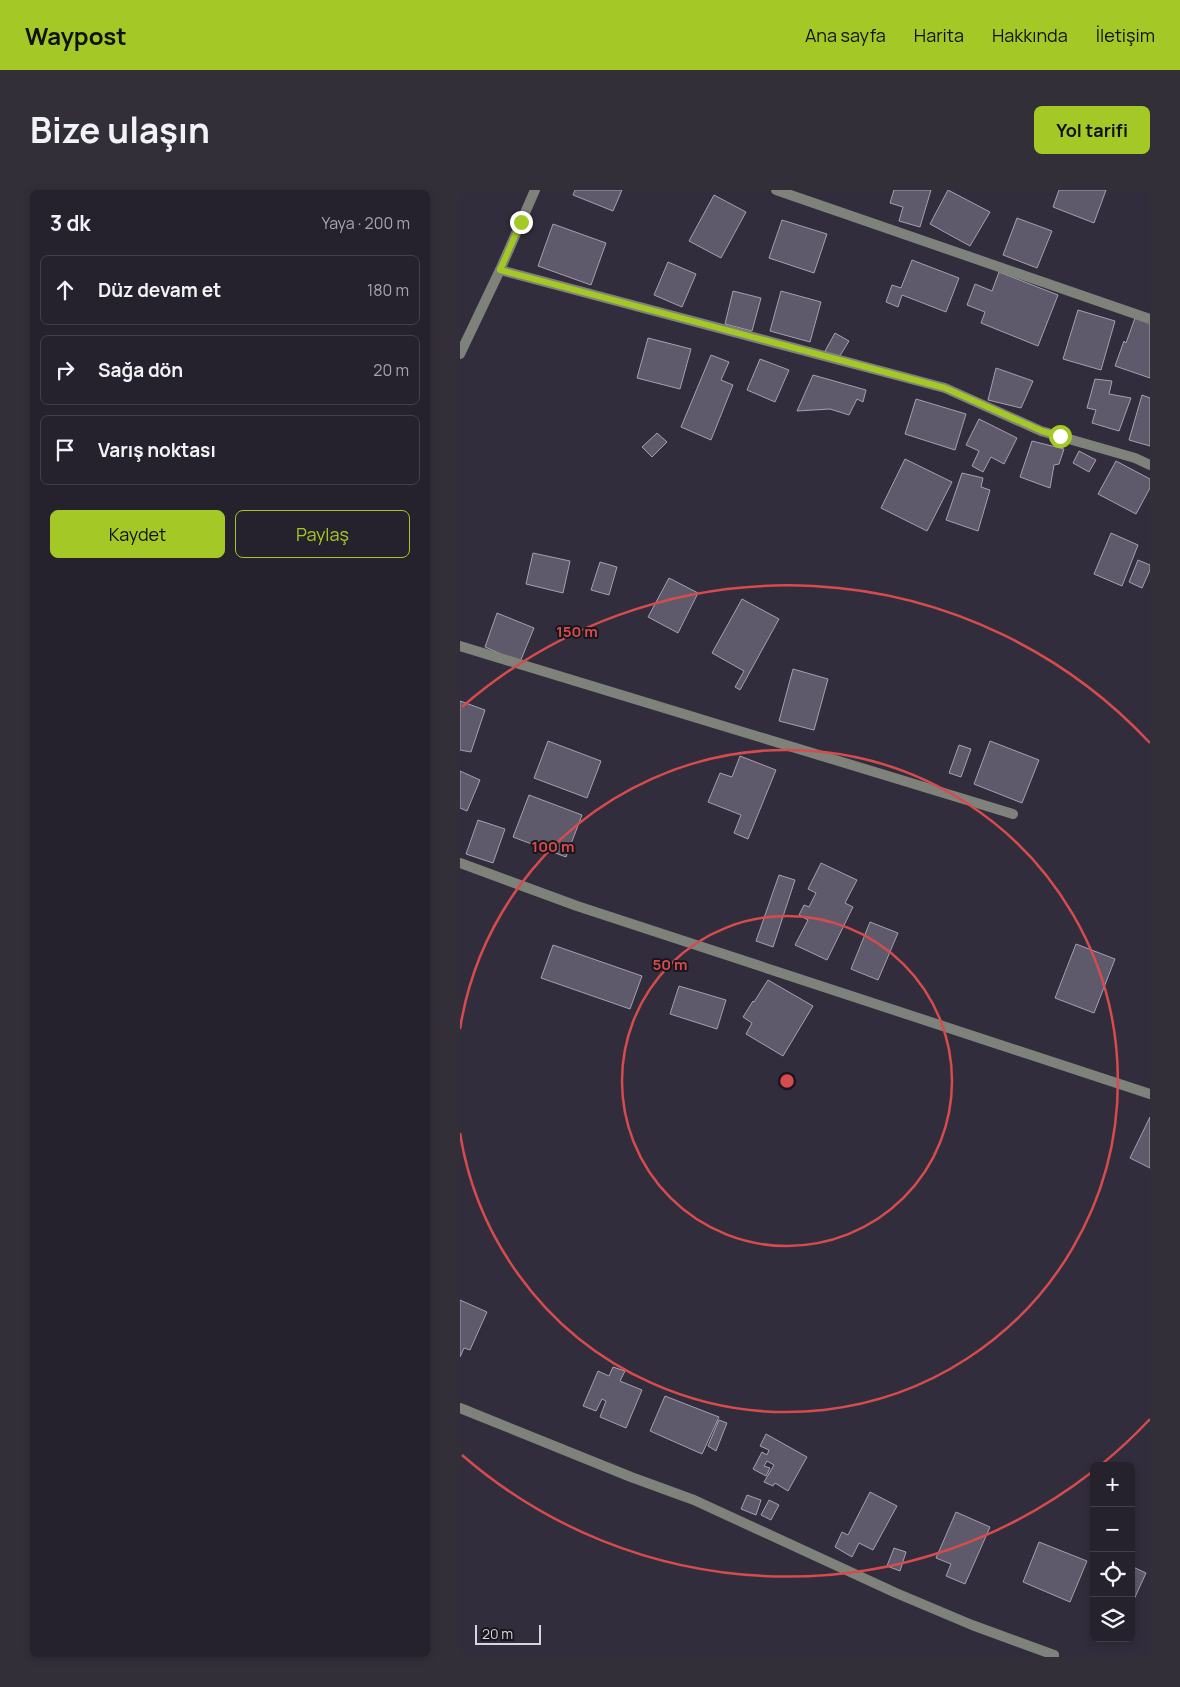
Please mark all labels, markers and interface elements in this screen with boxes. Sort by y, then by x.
text: Waypost [25,19,127,52]
text: Ana sayfa [805,23,886,47]
text: Harita [914,23,964,47]
text: Hakkında [992,23,1068,47]
text: İletişim [1096,23,1155,47]
text: Bize ulaşın [30,106,210,154]
button: Yol tarifi [1034,106,1150,154]
text: 3 dk [50,209,91,237]
route end [510,211,533,234]
text: Yaya · 200 m [322,212,410,234]
icon: ahead [51,276,79,304]
text: Düz devam et [98,277,221,303]
text: 180 m [367,279,409,301]
icon: right [51,356,79,384]
text: Sağa dön [98,357,183,383]
text: 20 m [373,359,409,381]
route start [1049,425,1072,448]
icon: arrive [51,436,79,464]
text: Varış noktası [98,437,216,463]
button: Kaydet [50,510,225,558]
button: Paylaş [235,510,410,558]
text: 150 m [556,621,598,642]
text: 100 m [532,836,574,857]
text: 50 m [652,954,688,975]
centre of rings [778,1072,796,1090]
map controls [1090,1462,1135,1642]
button: + [1090,1462,1135,1507]
button: − [1090,1507,1135,1552]
button: locate [1090,1552,1135,1597]
button: layers [1090,1597,1135,1642]
scale bar [475,1622,541,1645]
text: 20 m [482,1624,513,1643]

